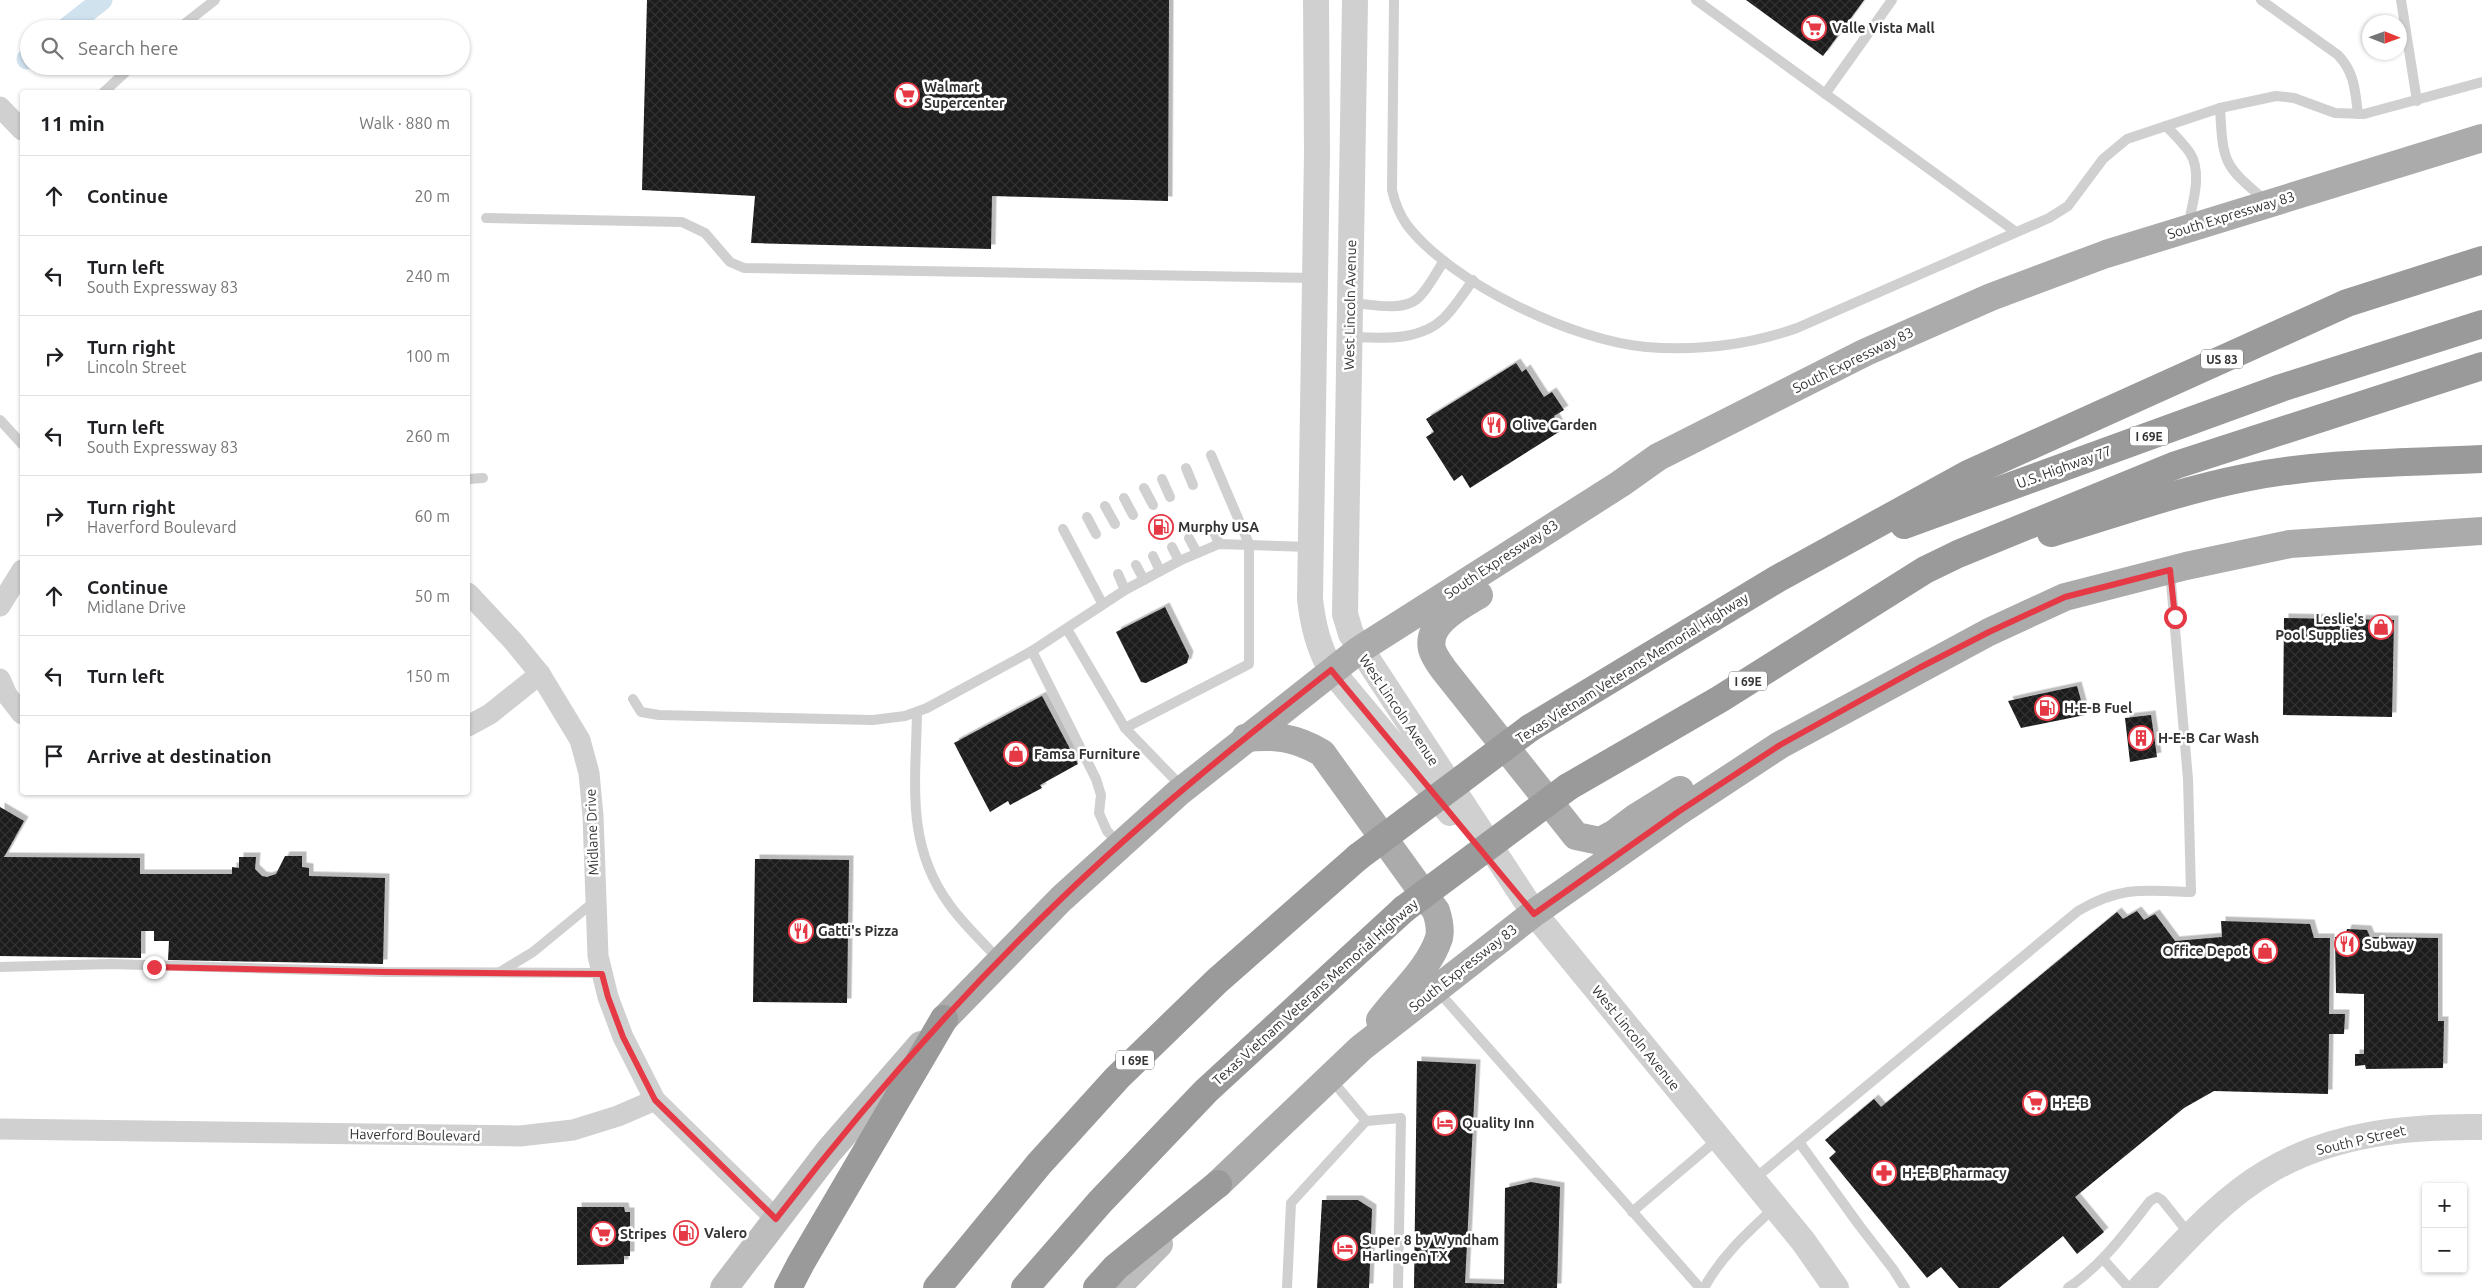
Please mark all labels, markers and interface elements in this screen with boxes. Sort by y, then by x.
supermarket icon: Valle Vista Mall [1801,15,1827,41]
north arrow [2362,15,2407,60]
search box [20,20,470,75]
place label: Valle Vista Mall [1832,20,1935,36]
icon: search [38,34,66,62]
text: Search here [78,37,178,59]
place label: Walmart Supercenter [924,79,1005,111]
supermarket icon: Walmart Supercenter [894,82,920,108]
text: 11 min [40,111,105,135]
text: Walk · 880 m [359,114,450,132]
icon: ahead [40,182,68,210]
text: Continue [87,185,168,207]
text: 20 m [414,187,450,205]
street label: South Expressway 83 [2165,188,2297,242]
street label: West Lincoln Avenue [1341,240,1359,370]
text: Turn left [87,256,165,278]
icon: left [40,262,68,290]
text: 240 m [405,267,450,285]
text: South Expressway 83 [87,278,238,296]
street label: South Expressway 83 [1790,324,1916,396]
text: Turn right [87,336,175,358]
icon: right [40,342,68,370]
text: 100 m [405,347,450,365]
road number: US 83 [2201,349,2243,368]
text: Lincoln Street [87,358,187,376]
restaurant icon: Olive Garden [1481,412,1507,438]
text: Turn left [87,416,165,438]
place label: Olive Garden [1512,417,1597,433]
icon: left [40,422,68,450]
road number: I 69E [2130,426,2168,446]
text: 260 m [405,427,450,445]
text: South Expressway 83 [87,438,238,456]
street label: U.S. Highway 77 [2014,442,2114,492]
text: Turn right [87,496,175,518]
icon: right [40,502,68,530]
text: 60 m [414,507,450,525]
fuel station icon: Murphy USA [1148,514,1174,540]
street label: South Expressway 83 [1441,516,1561,602]
text: Haverford Boulevard [87,518,237,536]
place label: Murphy USA [1178,519,1259,535]
text: Continue [87,576,168,598]
icon: ahead [40,582,68,610]
text: 50 m [414,587,450,605]
street label: Texas Vietnam Veterans Memorial Highway [1513,589,1751,747]
text: Midlane Drive [87,598,186,616]
route start [2164,606,2187,629]
place label: Leslie's Pool Supplies [2275,611,2364,643]
shop icon: Leslie's Pool Supplies [2368,614,2394,640]
street label: West Lincoln Avenue [1356,651,1442,769]
icon: left [40,662,68,690]
text: Turn left [87,665,165,687]
text: 150 m [405,667,450,685]
road number: I 69E [1729,671,1767,690]
fuel station icon: H-E-B Fuel [2034,695,2060,721]
place label: H-E-B Fuel [2064,700,2132,716]
building icon: H-E-B Car Wash [2128,725,2154,751]
place label: H-E-B Car Wash [2158,730,2259,746]
shop icon: Famsa Furniture [1003,741,1029,767]
icon: arrive [40,742,68,770]
text: Arrive at destination [87,745,272,767]
place label: Famsa Furniture [1034,746,1140,762]
street label: Midlane Drive [582,788,602,876]
street label: Texas Vietnam Veterans Memorial Highway [1209,895,1421,1089]
restaurant icon: Gatti's Pizza [788,918,814,944]
street label: South Expressway 83 [1406,921,1520,1015]
place label: Gatti's Pizza [818,923,899,939]
restaurant icon: Subway [2334,931,2360,957]
place label: Subway [2364,936,2415,952]
shop icon: Office Depot [2252,938,2278,964]
place label: Office Depot [2163,943,2248,959]
route end [143,956,166,979]
street label: West Lincoln Avenue [1589,982,1683,1094]
road number: I 69E [1116,1050,1154,1070]
supermarket icon: H-E-B [2022,1090,2048,1116]
place label: H-E-B [2052,1095,2089,1111]
hotel icon: Quality Inn [1432,1110,1458,1136]
place label: Quality Inn [1462,1115,1534,1131]
street label: South P Street [2315,1122,2408,1158]
street label: Haverford Boulevard [349,1126,481,1144]
pharmacy icon: H-E-B Pharmacy [1871,1160,1897,1186]
place label: H-E-B Pharmacy [1902,1165,2007,1181]
map controls [2422,1183,2467,1273]
button: + [2422,1183,2467,1228]
fuel station icon: Valero [673,1220,699,1246]
supermarket icon: Stripes [590,1221,616,1247]
place label: Valero [704,1225,747,1241]
place label: Stripes [620,1226,667,1242]
button: − [2422,1228,2467,1273]
place label: Super 8 by Wyndham Harlingen TX [1362,1232,1499,1264]
hotel icon: Super 8 by Wyndham Harlingen TX [1332,1235,1358,1261]

